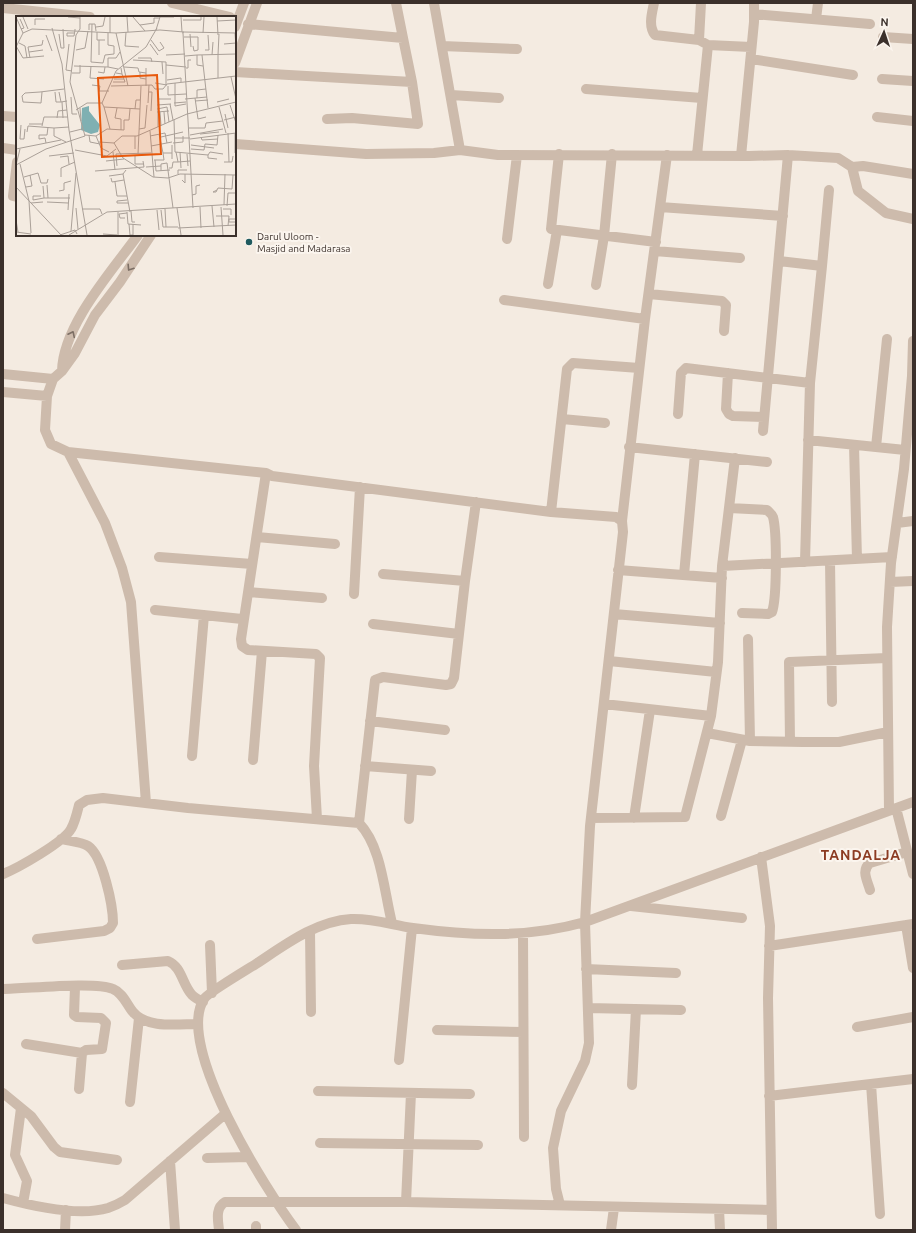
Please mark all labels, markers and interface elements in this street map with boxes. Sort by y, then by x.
north arrow [864,12,904,52]
inset map [16,16,236,236]
text: N [880,16,889,28]
place label: Darul Uloom - Masjid and Madarasa [257,231,350,254]
marker: Darul Uloom - Masjid and Madarasa [244,237,254,247]
one-way arrow [127,263,134,270]
one-way arrow [67,331,75,339]
district label: TANDALJA [821,847,901,863]

